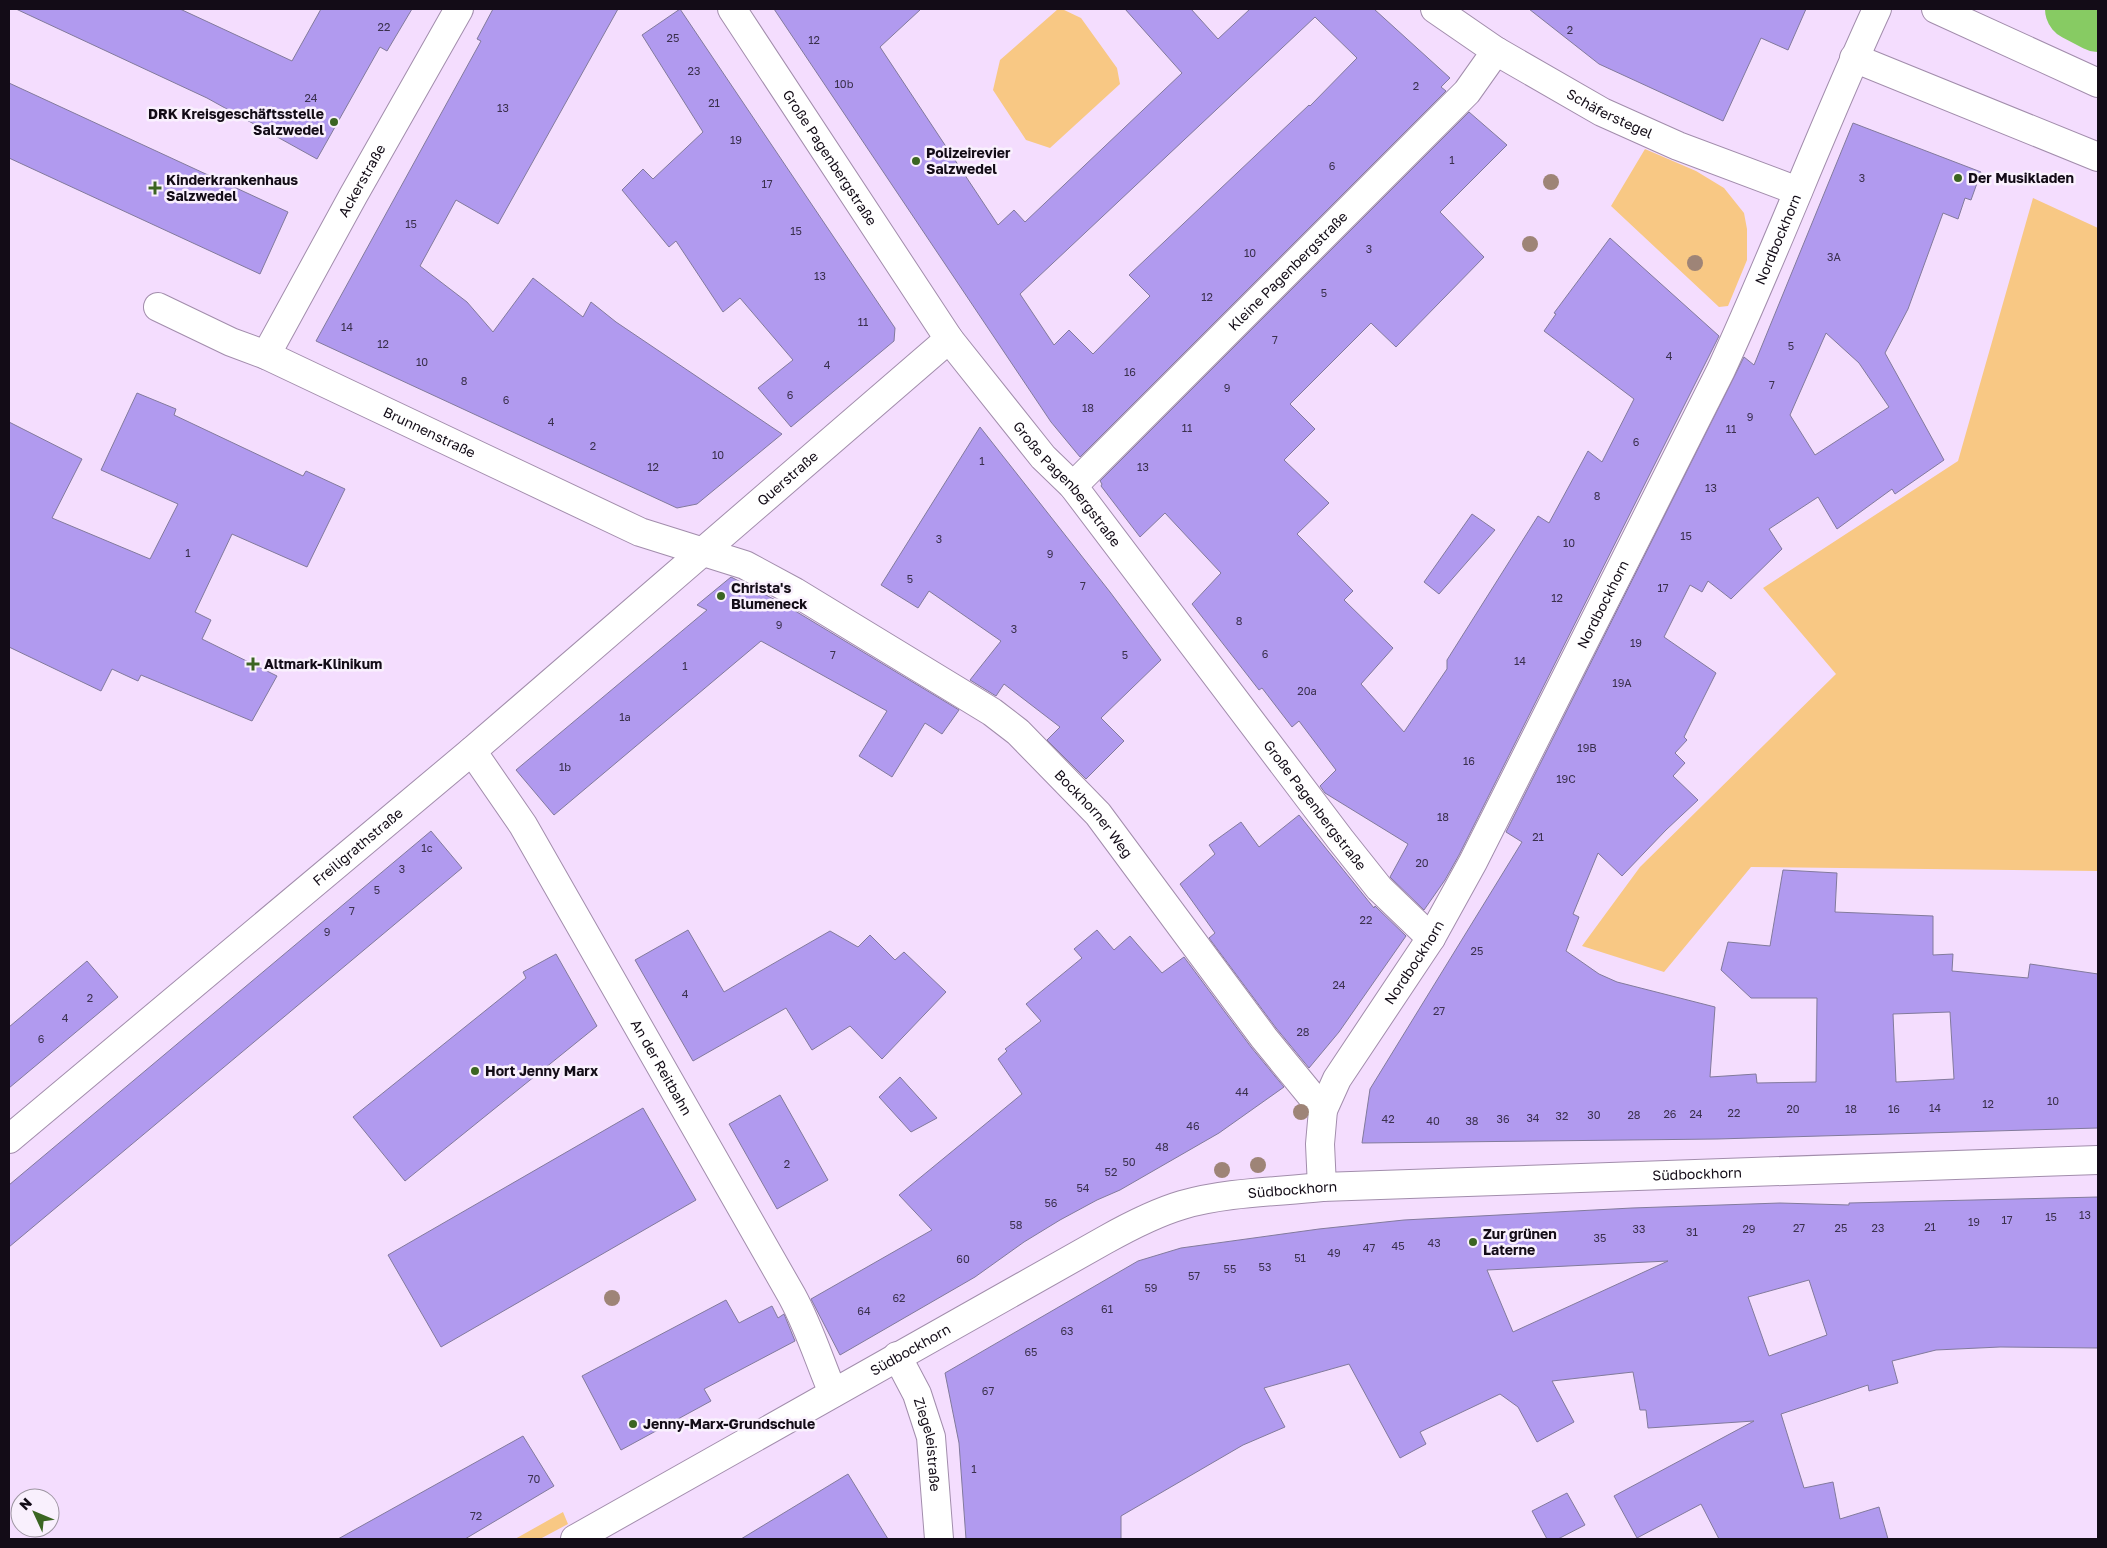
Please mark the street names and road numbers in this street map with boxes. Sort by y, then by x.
street label: Schäferstegel [1564,85,1656,142]
street label: Große Pagenbergstraße [779,86,881,229]
street label: Ackerstraße [334,141,389,220]
street label: Nordbockhorn [1751,191,1804,287]
street label: Kleine Pagenbergstraße [1224,208,1351,334]
street label: Brunnenstraße [381,403,478,461]
street label: Große Pagenbergstraße [1010,418,1125,550]
street label: Querstraße [753,447,821,509]
street label: Nordbockhorn [1573,557,1632,651]
street label: Große Pagenbergstraße [1260,737,1370,873]
street label: Bockhorner Weg [1051,766,1137,861]
street label: Freiligrathstraße [309,804,406,889]
street label: Nordbockhorn [1380,917,1447,1007]
street label: An der Reitbahn [628,1016,696,1118]
street label: Südbockhorn [1652,1163,1742,1184]
street label: Südbockhorn [1247,1177,1338,1201]
street label: Südbockhorn [867,1320,953,1379]
street label: Ziegeleistraße [911,1395,944,1492]

